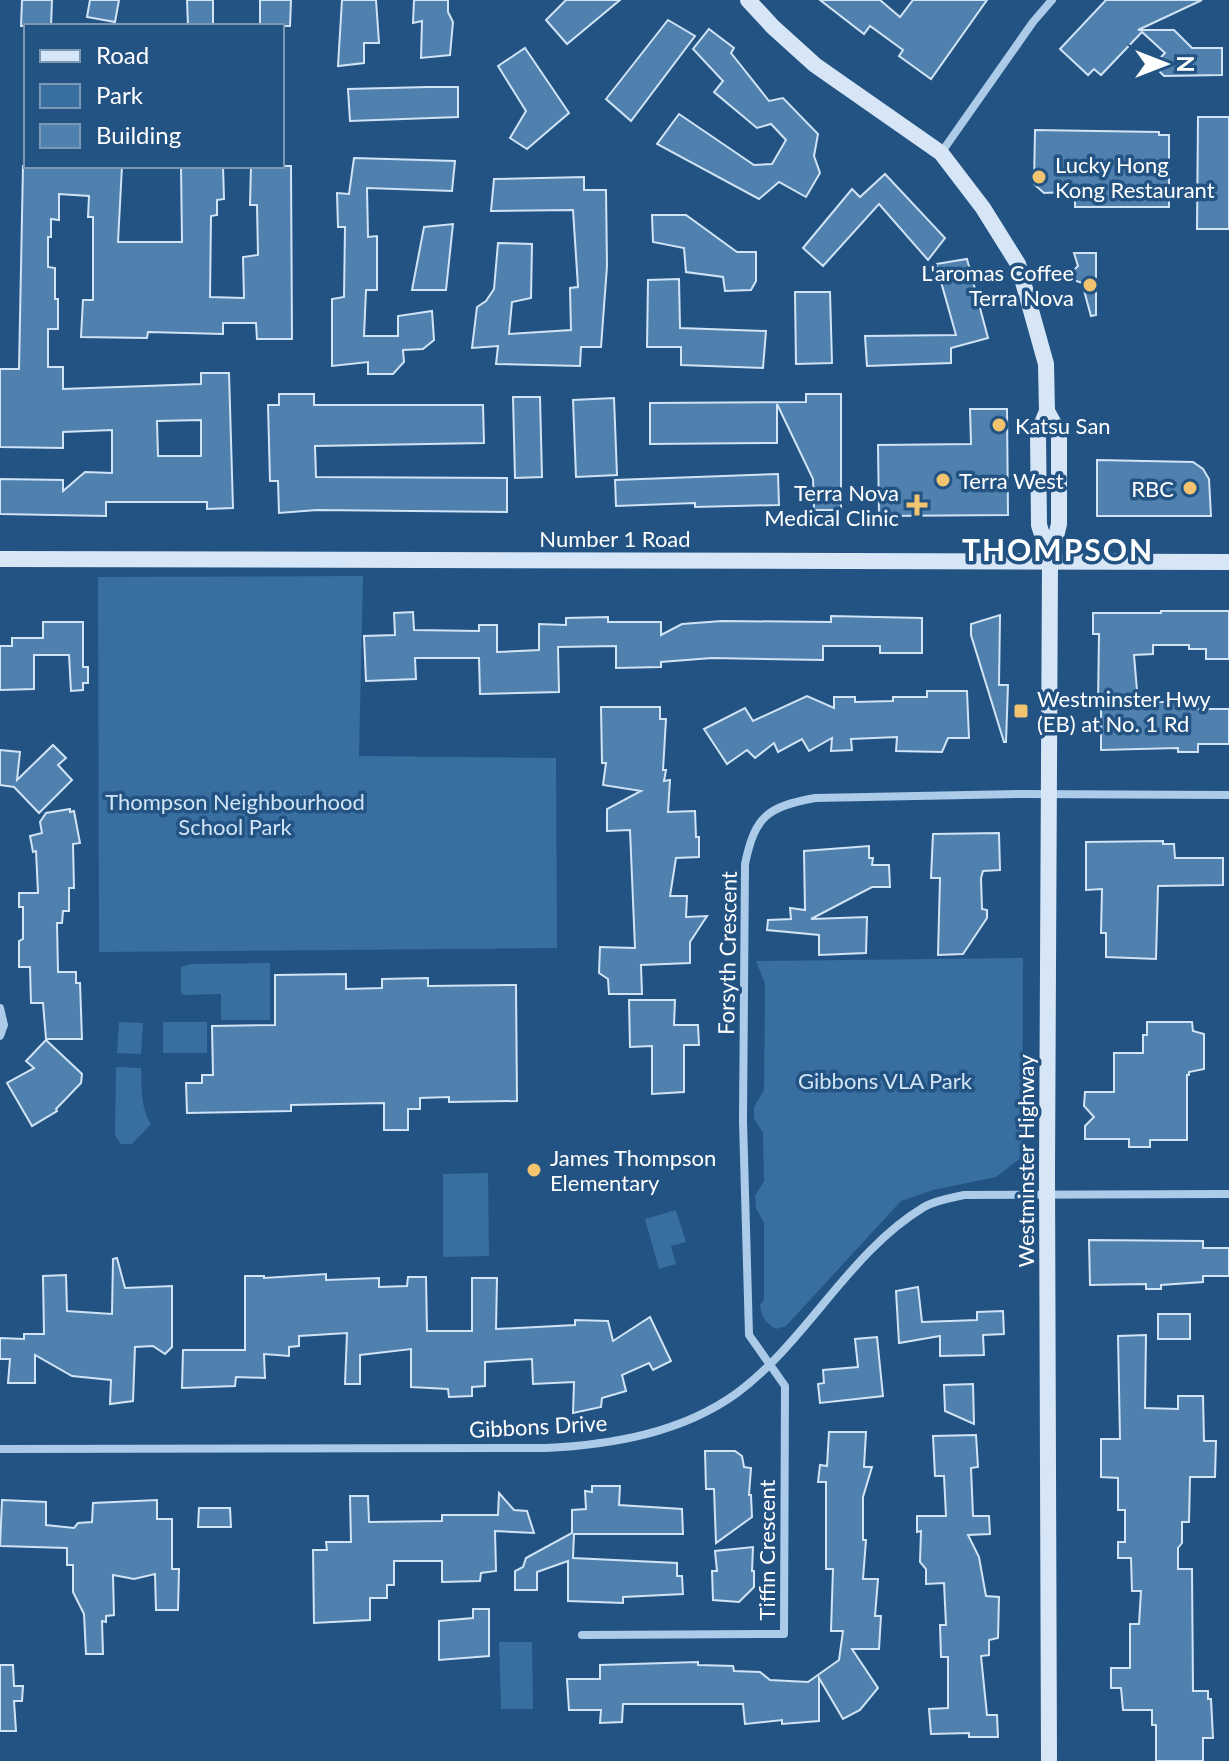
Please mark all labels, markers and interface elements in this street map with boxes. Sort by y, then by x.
legend [24,24,284,168]
north arrow [1125,24,1205,104]
text: Road [96,40,149,69]
text: N [1172,56,1199,72]
text: Park [96,80,144,109]
text: Building [96,120,181,149]
place label: Lucky Hong Kong Restaurant [1055,151,1215,203]
marker: Lucky Hong Kong Restaurant [1030,168,1048,186]
place label: L'aromas Coffee Terra Nova [921,259,1074,311]
marker: L'aromas Coffee Terra Nova [1081,276,1099,294]
place label: Katsu San [1015,412,1111,439]
marker: Katsu San [990,416,1008,434]
place label: Terra West [959,467,1064,494]
marker: Terra West [934,471,952,489]
place label: RBC [1131,475,1174,502]
place label: Terra Nova Medical Clinic [764,479,899,531]
marker: RBC [1181,479,1199,497]
marker: Terra Nova Medical Clinic [906,494,928,516]
street label: Number 1 Road [539,525,691,552]
district label: THOMPSON [962,531,1154,567]
place label: Westminster Hwy (EB) at No. 1 Rd [1037,685,1211,737]
marker: Westminster Hwy (EB) at No. 1 Rd [1012,702,1030,720]
park label: Thompson Neighbourhood School Park [105,788,365,840]
street label: Forsyth Crescent [712,871,742,1035]
street label: Westminster Highway [1012,1054,1039,1268]
park label: Gibbons VLA Park [798,1067,973,1094]
place label: James Thompson Elementary [550,1144,716,1196]
marker: James Thompson Elementary [525,1161,543,1179]
street label: Gibbons Drive [468,1409,608,1443]
street label: Tiffin Crescent [753,1479,780,1620]

